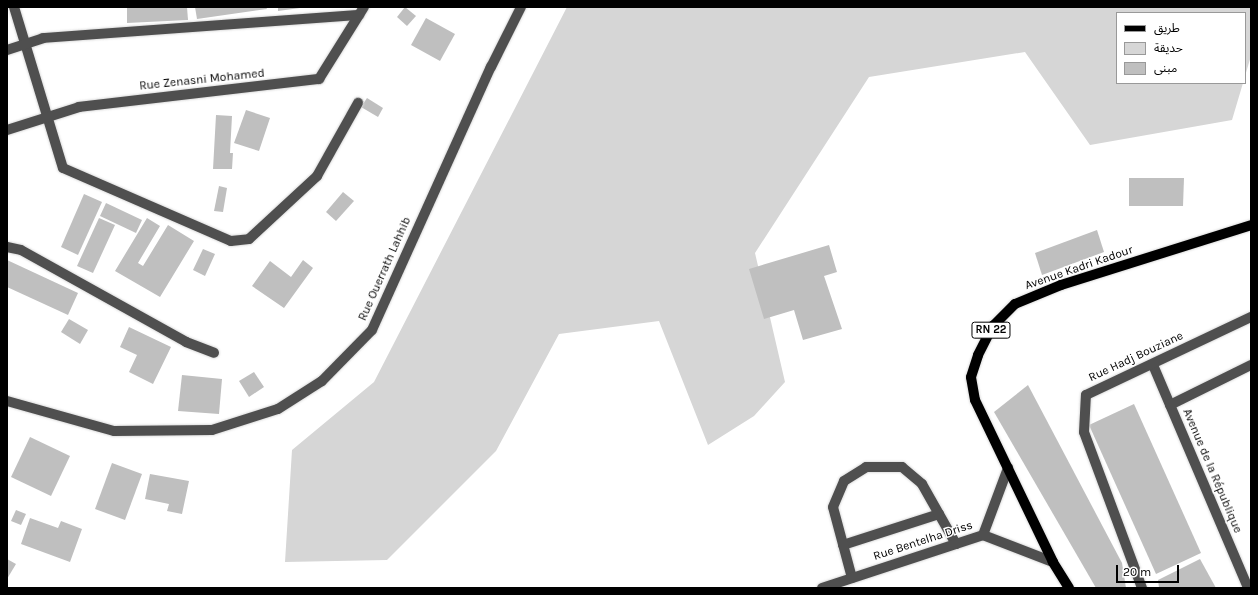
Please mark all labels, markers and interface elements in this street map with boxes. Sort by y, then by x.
legend [1116,12,1246,84]
text: طريق [1154,21,1180,35]
text: حديقة [1154,41,1183,55]
text: مبنى [1154,61,1177,75]
street label: Rue Zenasni Mohamed [139,66,265,94]
street label: Rue Ouerrath Lahhib [356,215,414,323]
street label: Avenue Kadri Kadour [1023,243,1135,293]
road number: RN 22 [971,321,1011,339]
street label: Rue Hadj Bouziane [1086,329,1186,385]
street label: Avenue de la République [1179,407,1245,535]
street label: Rue Bentelha Driss [871,518,975,564]
scale bar [1118,557,1181,583]
text: 20 m [1123,565,1151,579]

